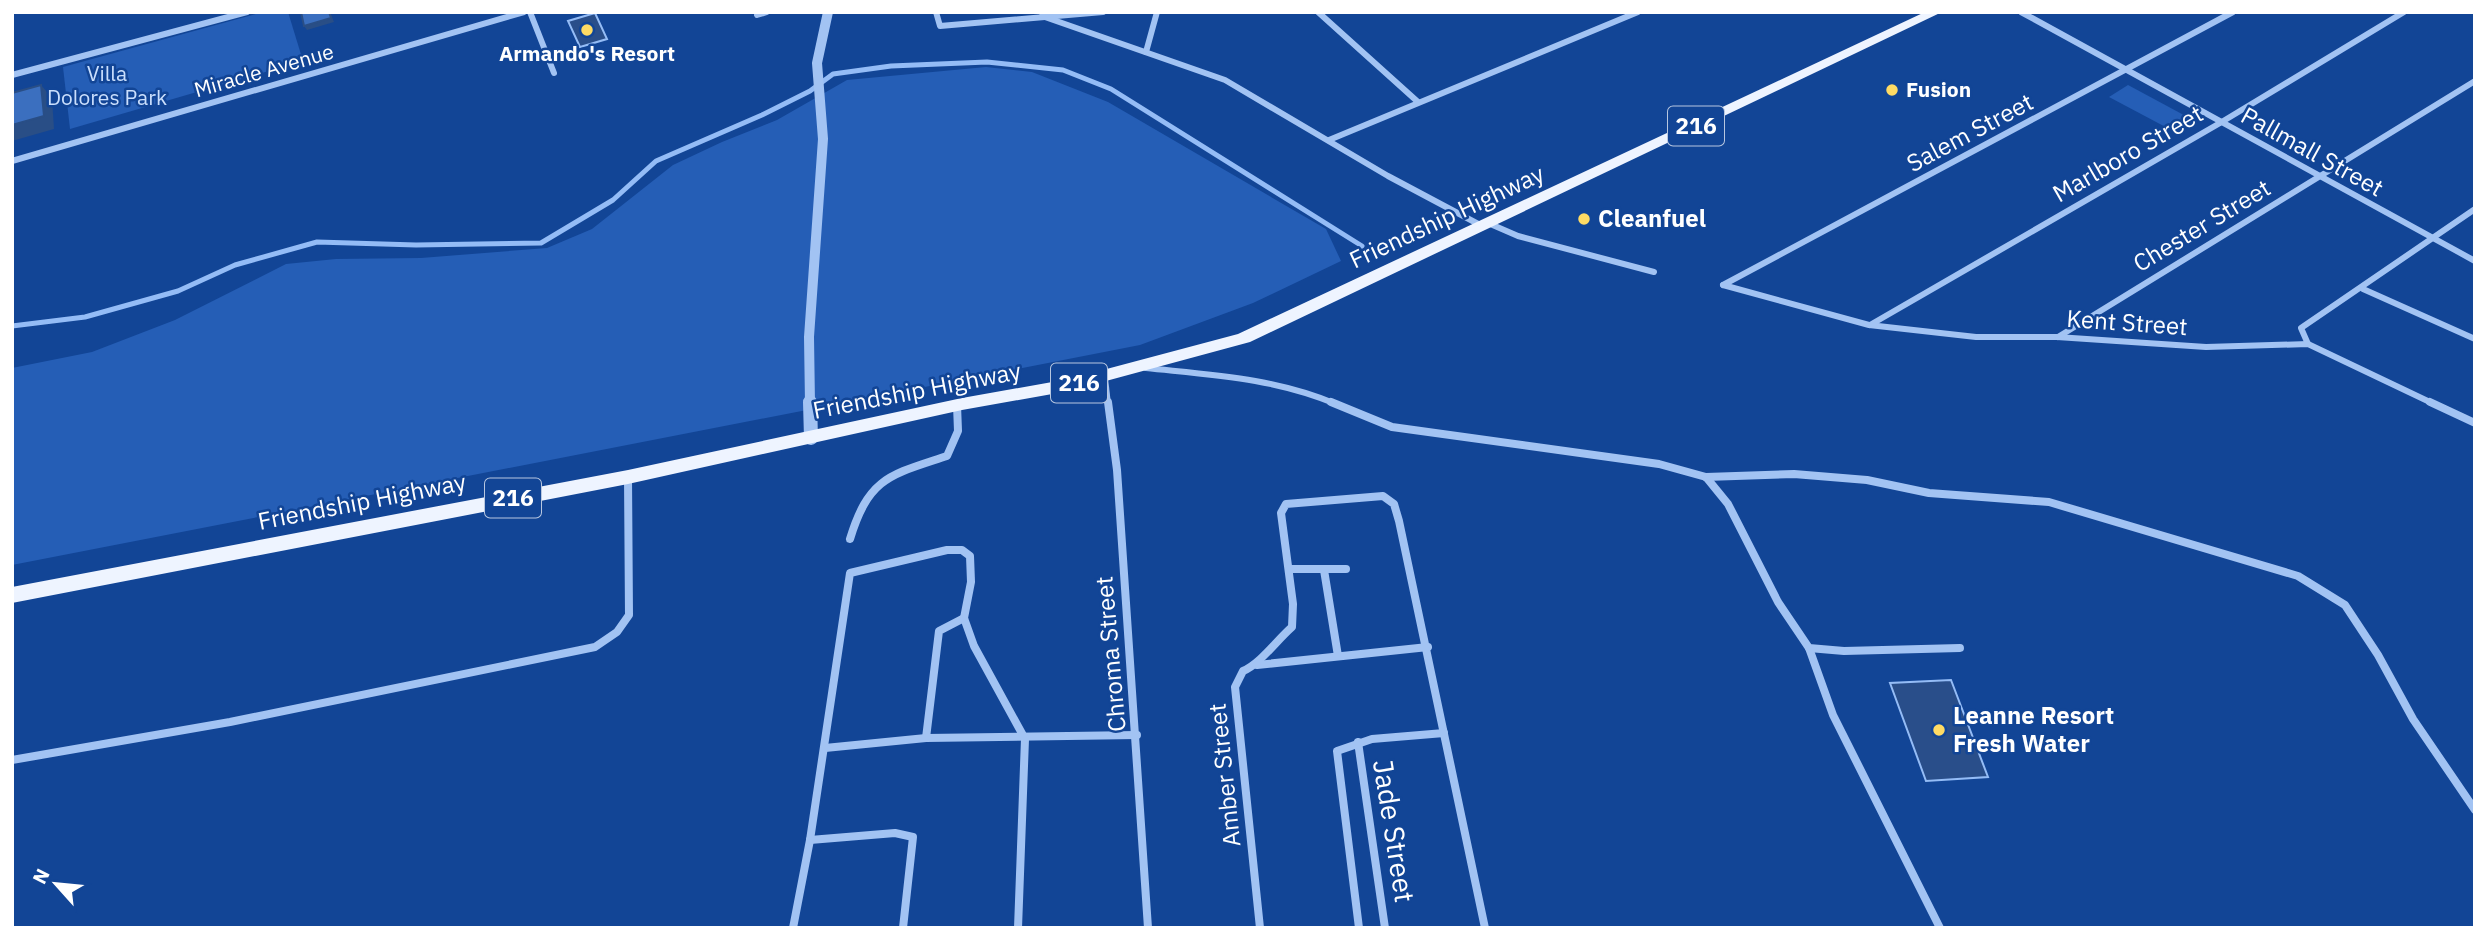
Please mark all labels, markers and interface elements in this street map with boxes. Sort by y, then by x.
marker: Armando's Resort [579,22,595,38]
street label: Miracle Avenue [191,37,337,103]
place label: Armando's Resort [499,39,675,67]
park label: Villa Dolores Park [47,59,167,111]
place label: Fusion [1906,75,1971,103]
marker: Fusion [1884,82,1900,98]
street label: Salem Street [1901,85,2038,179]
street label: Marlboro Street [2046,97,2209,209]
street label: Pallmall Street [2236,99,2389,203]
road number: 216 [1668,106,1724,146]
street label: Friendship Highway [1344,157,1549,275]
street label: Chester Street [2127,172,2276,279]
place label: Cleanfuel [1598,202,1706,234]
marker: Cleanfuel [1576,211,1592,227]
street label: Kent Street [2065,302,2189,342]
street label: Friendship Highway [810,354,1024,426]
road number: 216 [1051,364,1107,402]
street label: Friendship Highway [255,465,469,537]
road number: 216 [485,478,541,518]
street label: Chroma Street [1087,575,1133,733]
place label: Leanne Resort Fresh Water [1953,699,2114,759]
street label: Amber Street [1201,702,1247,848]
marker: Leanne Resort Fresh Water [1931,722,1947,738]
street label: Jade Street [1365,757,1424,905]
north arrow [21,849,91,919]
text: N [27,865,55,888]

